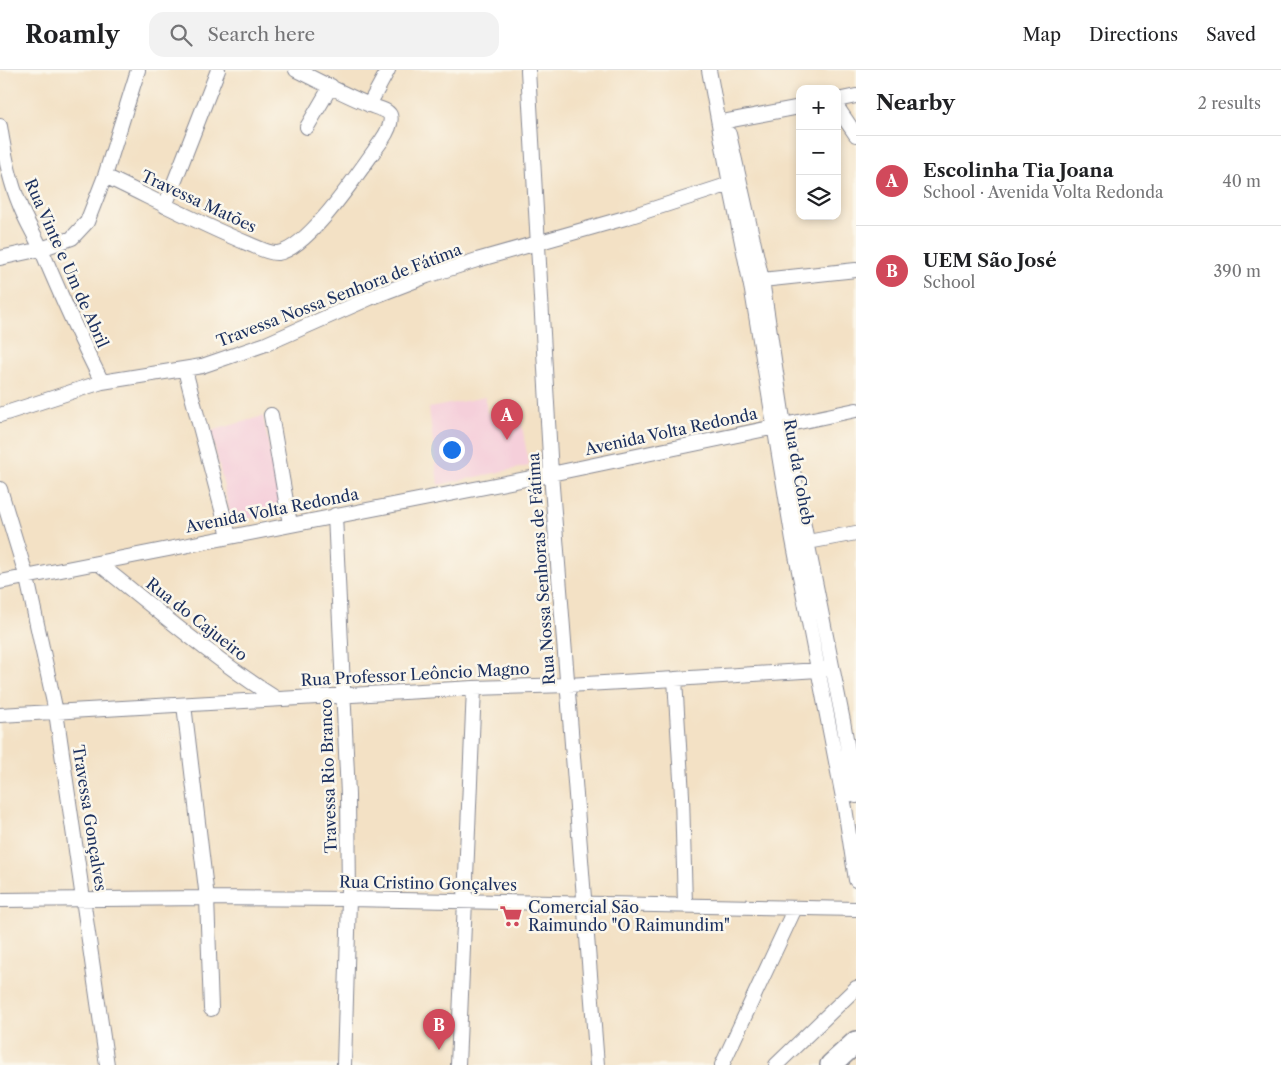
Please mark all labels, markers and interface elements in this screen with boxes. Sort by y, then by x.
search box [149,12,499,57]
text: Roamly [25,20,119,49]
icon: search [167,21,195,49]
text: Search here [207,23,315,46]
text: Map [1022,24,1061,46]
text: Directions [1089,24,1178,46]
text: Saved [1206,24,1256,46]
map controls [796,85,841,220]
button: + [796,85,841,130]
text: Nearby [876,90,955,115]
text: 2 results [1198,93,1261,113]
button: − [796,130,841,175]
text: Escolinha Tia Joana [923,159,1114,182]
street label: Travessa Matões [138,165,260,237]
text: A [886,171,898,191]
text: 40 m [1222,171,1261,191]
street label: Rua Vinte e Um de Abril [21,175,114,351]
button: layers [796,175,841,220]
text: School · Avenida Volta Redonda [923,182,1164,202]
street label: Travessa Nossa Senhora de Fátima [214,239,465,351]
text: UEM São José [923,249,1057,272]
text: B [886,261,898,281]
text: 390 m [1214,261,1261,281]
text: School [923,272,975,292]
pin: A [491,399,523,440]
street label: Avenida Volta Redonda [582,403,760,459]
street label: Rua da Coheb [780,418,818,526]
your location [439,437,465,463]
street label: Rua Nossa Senhoras de Fátima [523,452,559,686]
street label: Avenida Volta Redonda [183,483,361,537]
street label: Rua do Cajueiro [142,573,252,665]
street label: Rua Professor Leôncio Magno [300,658,530,690]
street label: Travessa Rio Branco [315,698,341,854]
street label: Travessa Gonçalves [69,743,111,893]
street label: Rua Cristino Gonçalves [339,871,517,895]
place label: Comercial São Raimundo "O Raimundim" [528,897,730,935]
supermarket icon: Comercial São Raimundo "O Raimundim" [498,903,524,929]
pin: B [423,1009,455,1050]

